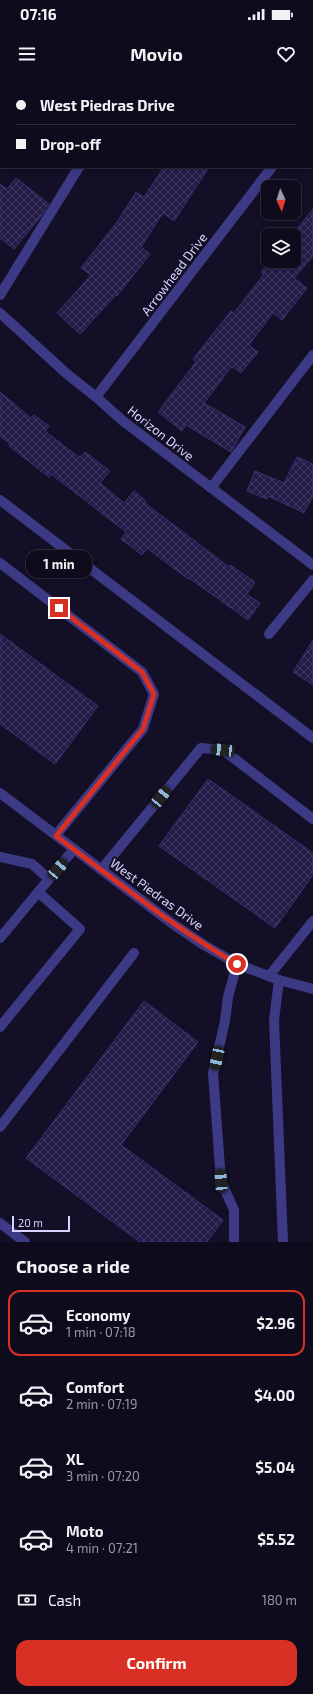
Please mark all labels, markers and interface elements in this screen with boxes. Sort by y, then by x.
text: 07:16 [20,5,57,23]
icon: menu [16,43,38,65]
text: Movio [130,43,183,65]
icon: heart [275,43,297,65]
text: West Piedras Drive [40,96,175,114]
text: Drop-off [40,135,101,153]
north arrow [261,180,301,220]
map controls [261,180,301,268]
button: layers [261,228,301,268]
street label: Arrowhead Drive [138,230,210,318]
street label: Horizon Drive [125,402,197,464]
callout: 1 min [26,550,92,578]
text: 1 min [43,556,75,572]
route end [50,599,68,617]
car [211,743,235,757]
car [149,784,173,810]
street label: West Piedras Drive [107,855,207,933]
car [46,856,70,882]
route start [228,955,246,973]
car [209,1045,225,1071]
car [214,1169,228,1193]
scale bar [12,1214,70,1233]
text: 20 m [18,1216,43,1229]
text: Choose a ride [16,1255,130,1277]
icon: car [18,1305,54,1341]
text: Economy [66,1306,131,1324]
text: $2.96 [256,1314,295,1332]
text: 1 min · 07:18 [66,1324,136,1340]
icon: car [18,1377,54,1413]
text: Comfort [66,1378,124,1396]
text: $4.00 [254,1386,295,1404]
text: 2 min · 07:19 [66,1396,137,1412]
icon: car [18,1449,54,1485]
text: XL [66,1450,84,1468]
text: $5.04 [255,1458,295,1476]
text: 3 min · 07:20 [66,1468,140,1484]
icon: car [18,1521,54,1557]
text: Moto [66,1522,104,1540]
text: $5.52 [257,1530,295,1548]
text: 4 min · 07:21 [66,1540,138,1556]
icon: cash [16,1589,38,1611]
text: Cash [48,1591,81,1609]
text: 180 m [262,1592,297,1608]
button: Confirm [16,1640,297,1686]

